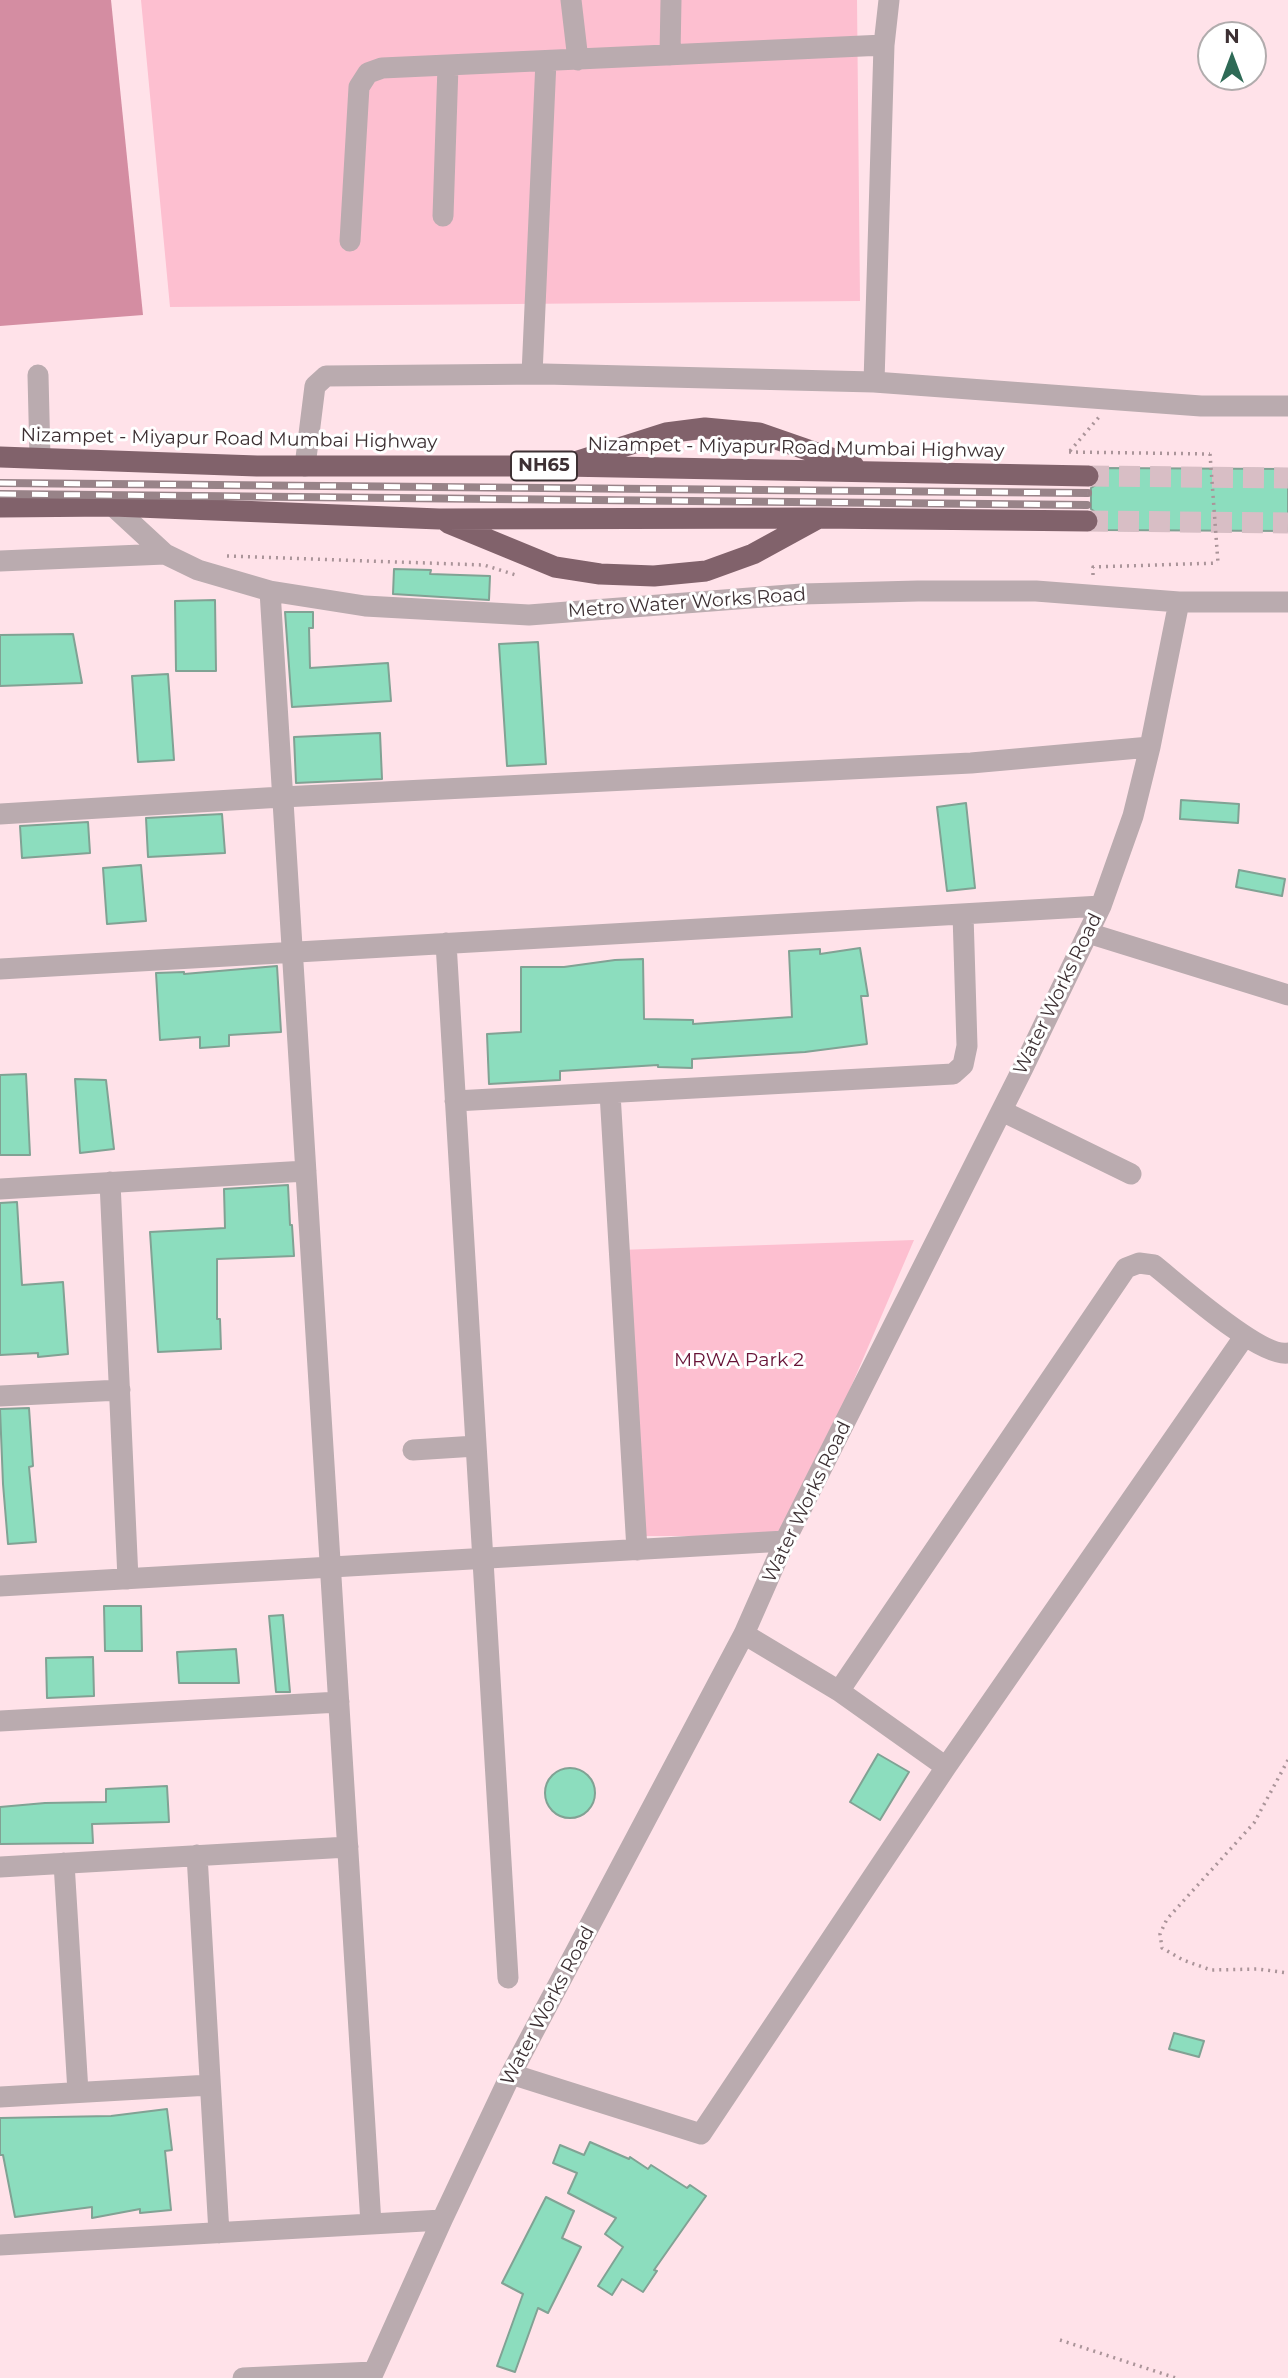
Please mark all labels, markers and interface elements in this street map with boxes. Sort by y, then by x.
north arrow [1197,21,1267,91]
text: N [1224,25,1240,48]
street label: Nizampet - Miyapur Road Mumbai Highway [20,424,438,454]
street label: Nizampet - Miyapur Road Mumbai Highway [587,433,1005,463]
road number: NH65 [511,452,577,480]
street label: Metro Water Works Road [567,583,807,623]
street label: Water Works Road [1009,909,1107,1079]
park label: MRWA Park 2 [674,1349,804,1371]
street label: Water Works Road [758,1417,856,1587]
street label: Water Works Road [496,1922,600,2090]

